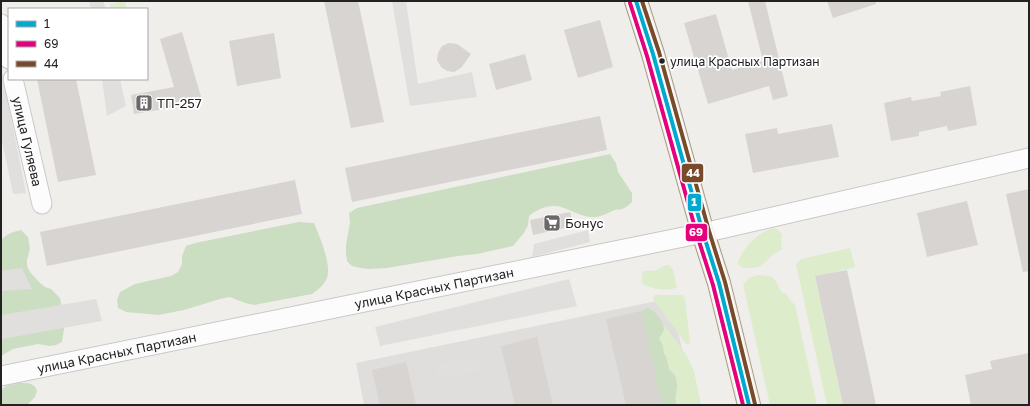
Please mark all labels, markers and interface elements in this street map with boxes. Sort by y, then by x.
legend [8,8,148,80]
text: 1 [44,16,50,31]
text: 69 [44,36,59,51]
place label: улица Красных Партизан [670,54,820,69]
text: 44 [44,56,59,71]
marker: улица Красных Партизан [657,56,667,66]
building icon: ТП-257 [134,93,154,113]
street label: улица Гуляева [9,95,46,188]
place label: ТП-257 [157,95,202,111]
line badge: 44 [681,163,704,183]
text: 44 [686,166,700,179]
line badge: 1 [687,193,702,212]
text: 1 [691,195,697,208]
supermarket icon: Бонус [542,213,562,233]
place label: Бонус [565,215,603,231]
line badge: 69 [685,223,708,242]
text: 69 [689,225,703,238]
street label: улица Красных Партизан [353,264,515,312]
street label: улица Красных Партизан [36,328,198,376]

